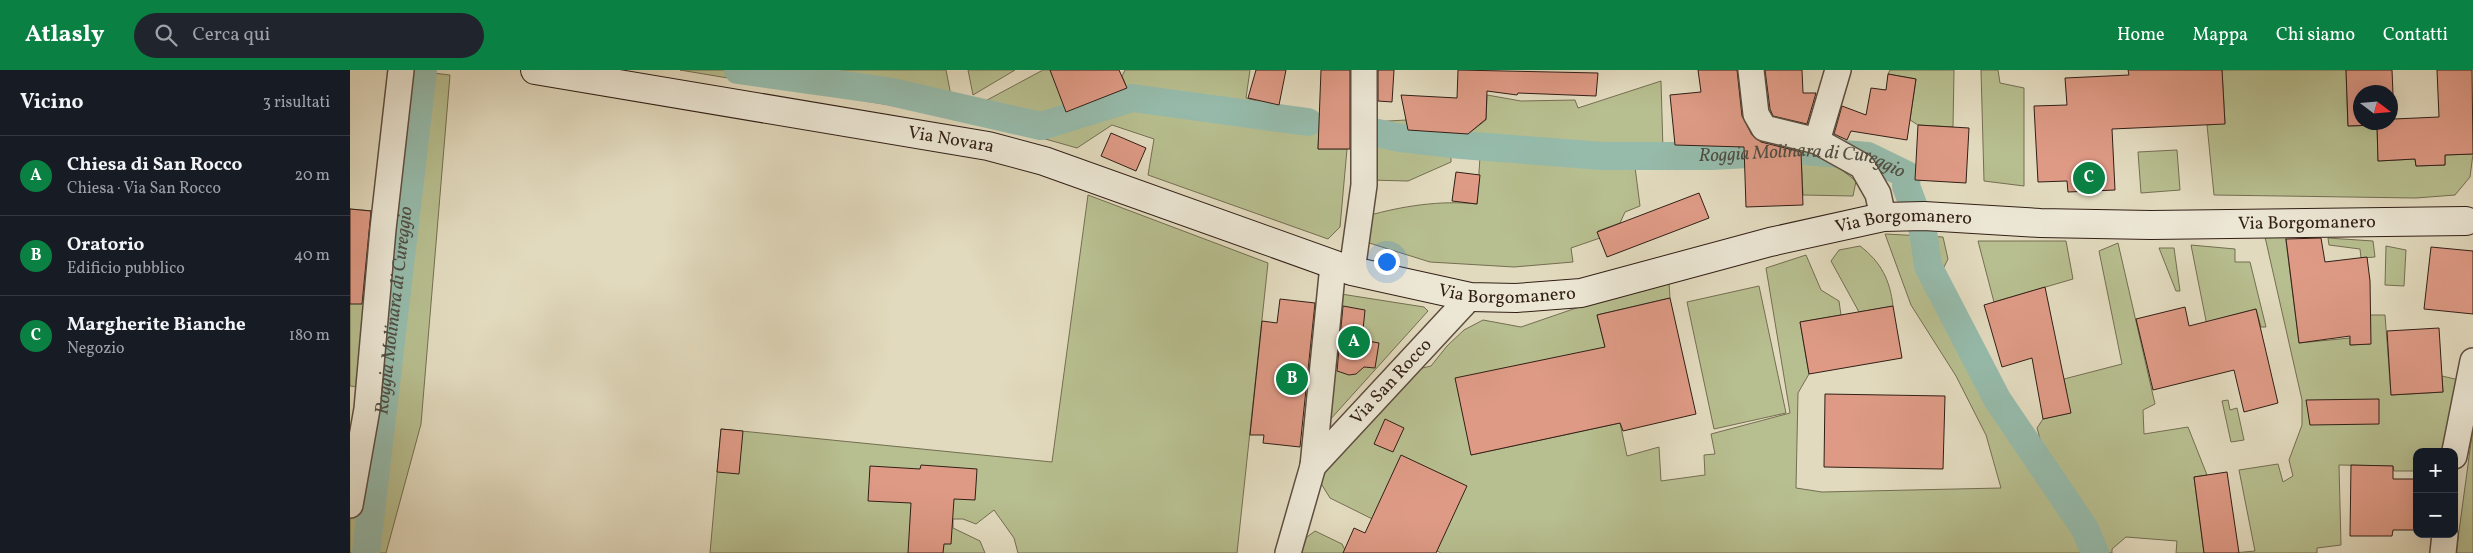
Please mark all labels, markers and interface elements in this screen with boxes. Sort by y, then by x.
search box [134,13,484,58]
text: Atlasly [25,18,104,52]
icon: search [152,21,180,49]
text: Cerca qui [192,22,270,48]
text: Home [2117,23,2165,48]
text: Mappa [2193,23,2248,48]
text: Chi siamo [2276,23,2355,48]
text: Contatti [2383,23,2448,48]
north arrow [2353,85,2398,130]
text: Vicino [20,88,84,117]
text: 3 risultati [263,92,330,114]
street label: Via Novara [906,120,997,160]
water label: Roggia Molinara di Cureggio [1698,138,1910,185]
text: Chiesa di San Rocco [67,152,242,178]
pin: C [2073,159,2105,197]
text: A [30,165,42,187]
text: 20 m [295,165,330,187]
text: Chiesa · Via San Rocco [67,178,221,200]
street label: Via Borgomanero [1833,203,1973,240]
water label: Roggia Molinara di Cureggio [369,205,420,416]
street label: Via Borgomanero [2238,210,2376,236]
text: Oratorio [67,232,144,258]
text: B [31,245,41,267]
text: 40 m [294,245,330,267]
your location [1374,249,1400,275]
text: Edificio pubblico [67,258,185,280]
street label: Via Borgomanero [1436,278,1577,311]
text: Margherite Bianche [67,312,246,338]
pin: A [1338,323,1370,361]
text: C [31,325,41,347]
text: 180 m [289,325,330,347]
street label: Via San Rocco [1345,333,1438,431]
text: Negozio [67,338,125,360]
pin: B [1276,360,1308,398]
map controls [2413,448,2458,538]
button: + [2413,448,2458,493]
button: − [2413,493,2458,538]

